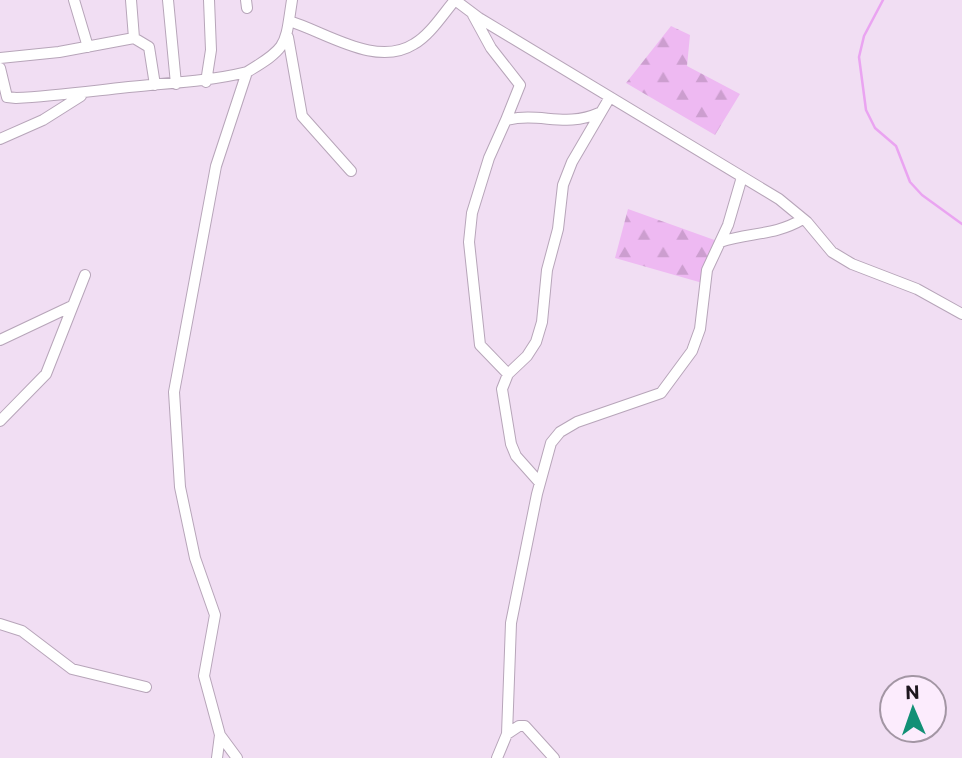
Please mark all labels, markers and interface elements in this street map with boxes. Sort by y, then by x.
north arrow [878,674,948,744]
text: N [905,680,920,703]

